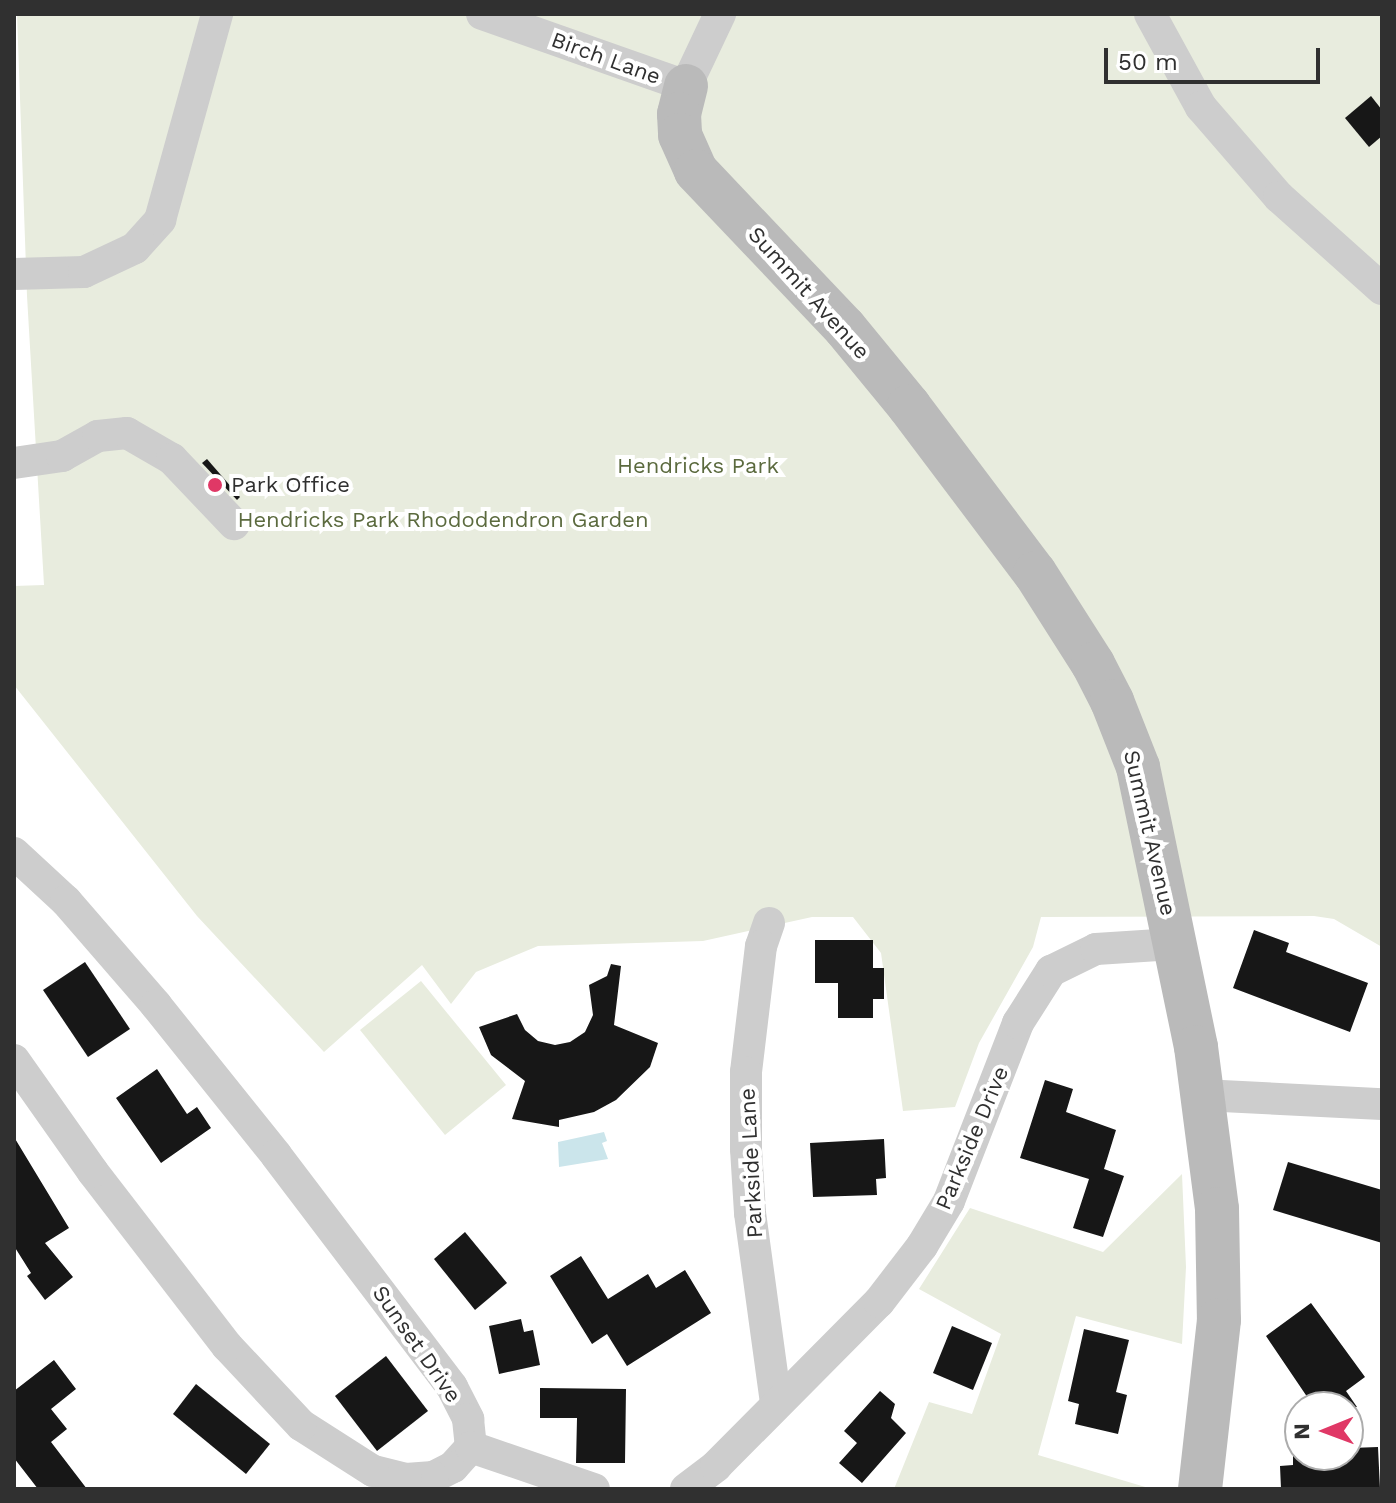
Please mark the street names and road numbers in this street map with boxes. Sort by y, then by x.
street label: Birch Lane [548,26,664,90]
street label: Summit Avenue [742,221,876,365]
street label: Summit Avenue [1118,747,1182,919]
street label: Parkside Drive [930,1062,1014,1214]
street label: Parkside Lane [734,1087,768,1239]
street label: Sunset Drive [367,1280,467,1408]

